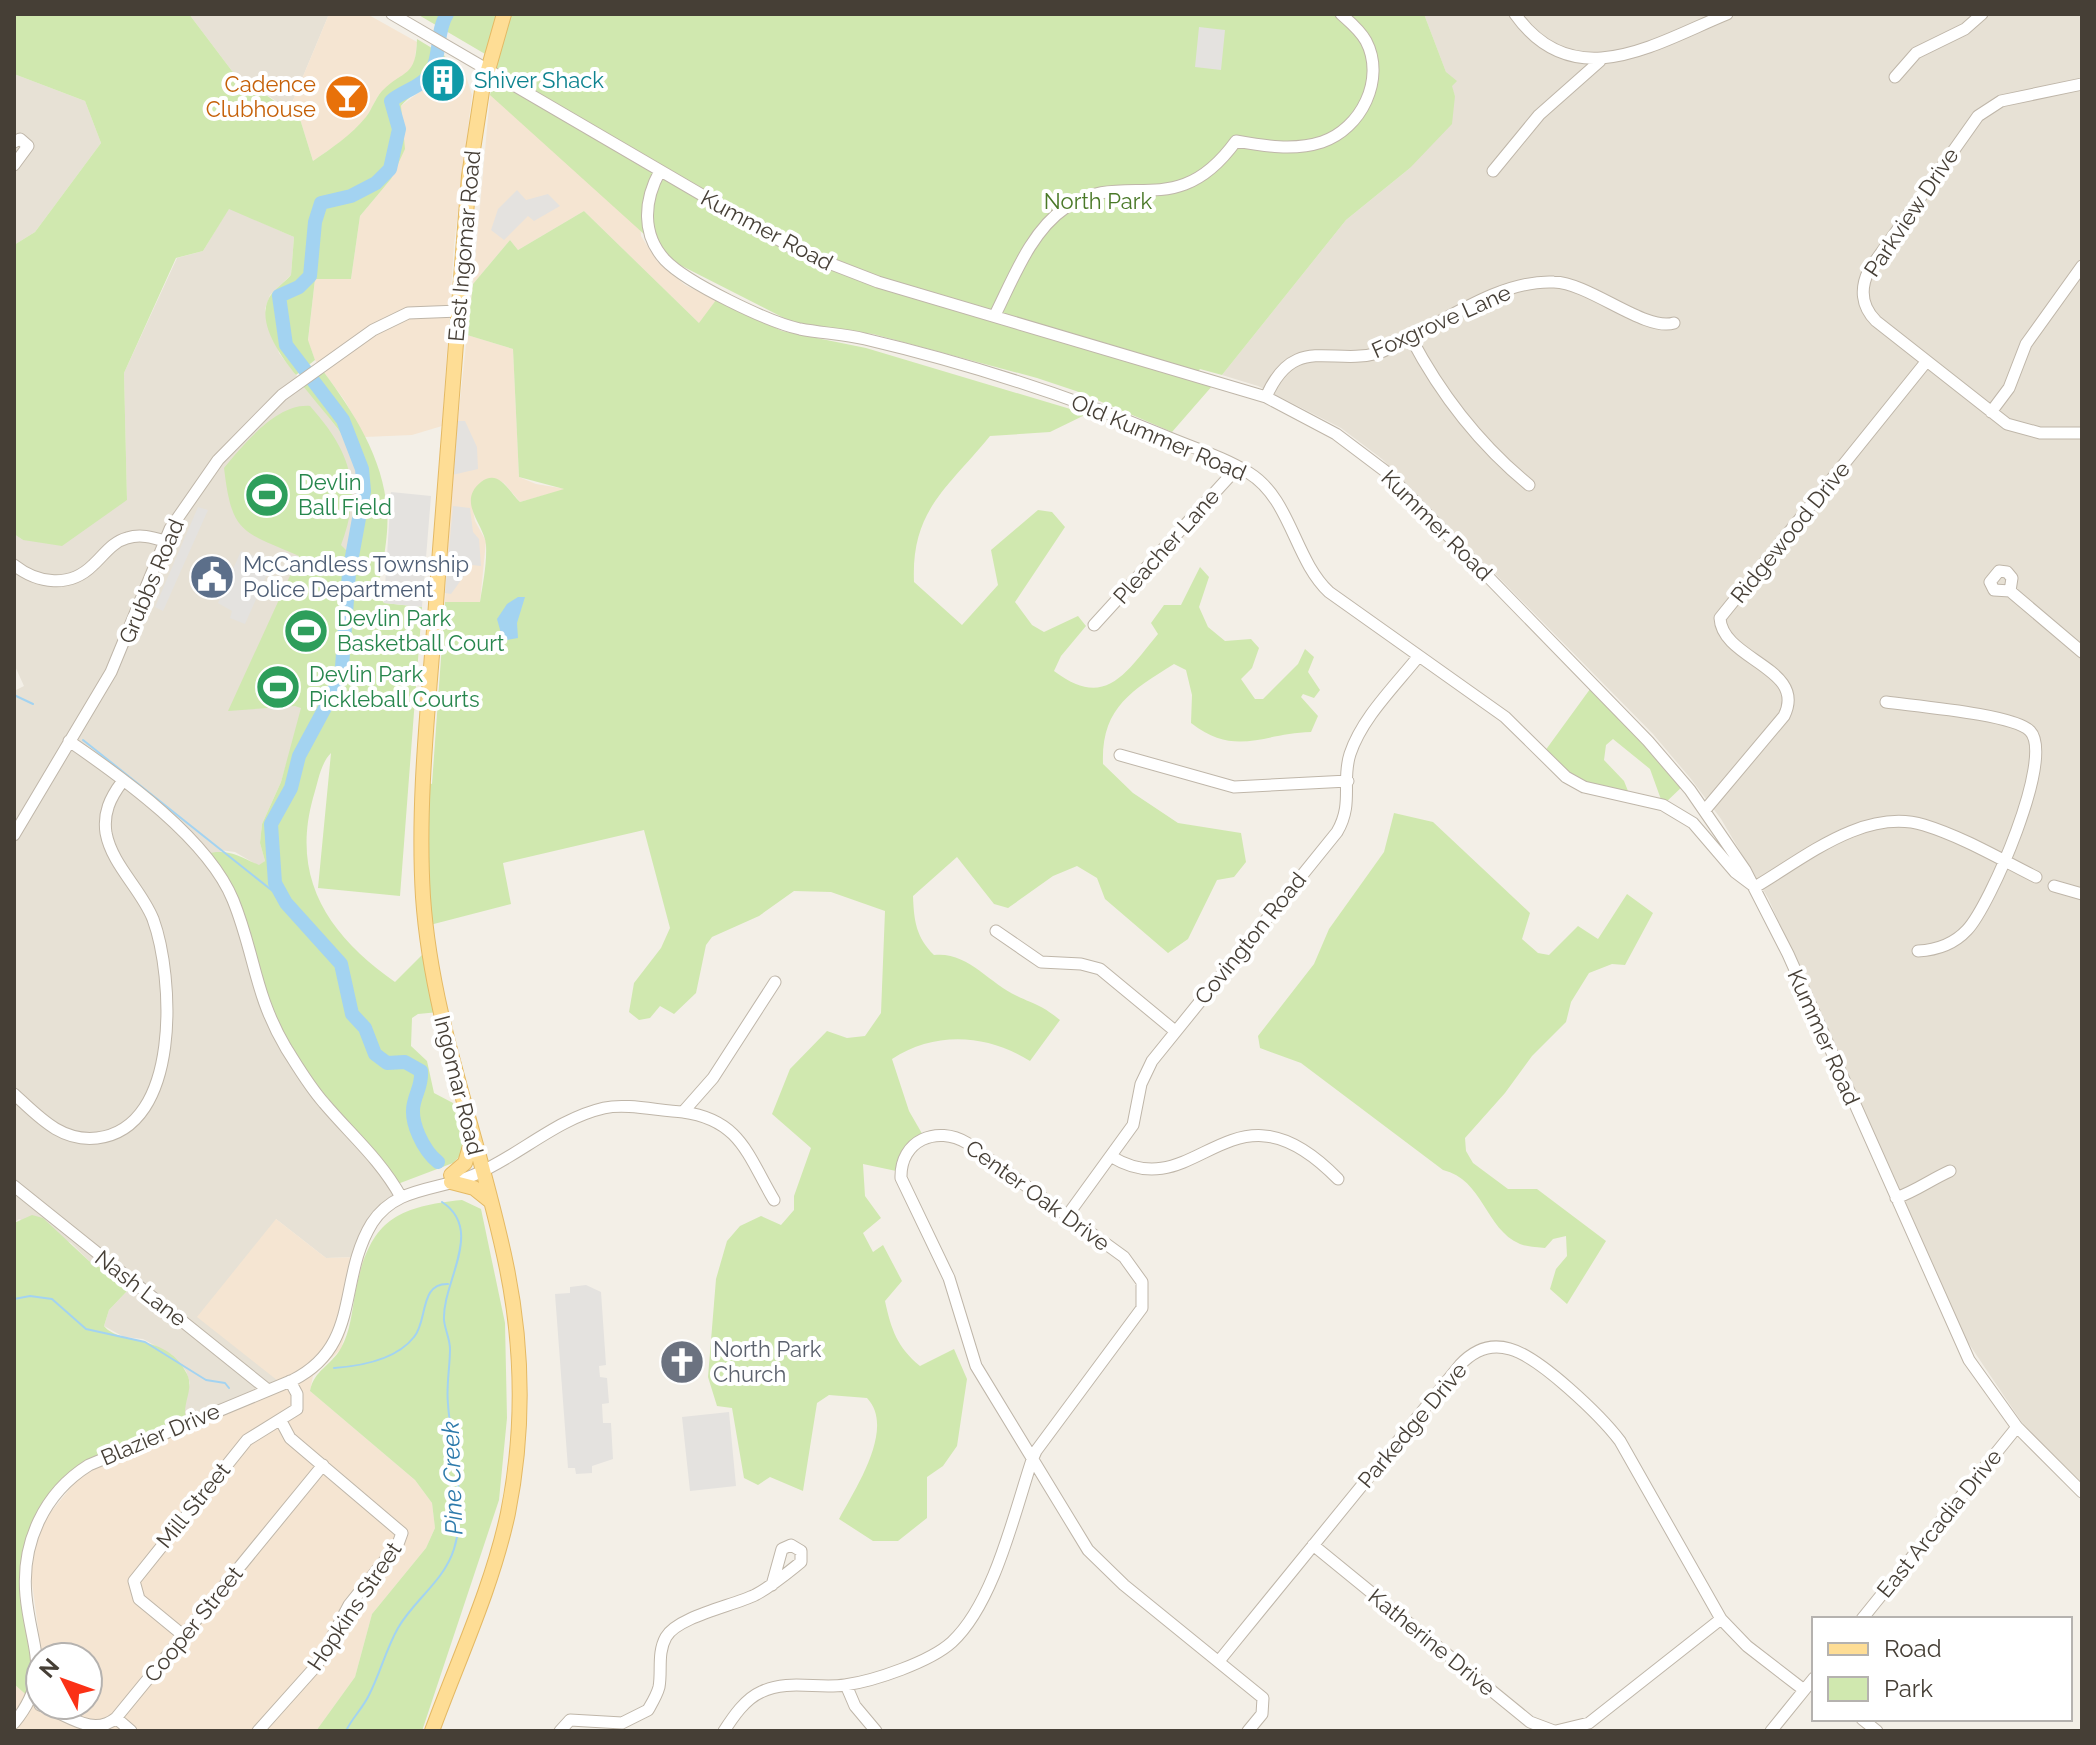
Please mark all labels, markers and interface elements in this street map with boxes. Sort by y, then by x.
building icon: Shiver Shack [419,56,467,104]
place label: Shiver Shack [474,67,604,93]
place label: Cadence Clubhouse [206,71,316,122]
bar icon: Cadence Clubhouse [323,73,371,121]
street label: Parkview Drive [1858,143,1964,281]
street label: East Ingomar Road [443,149,485,343]
street label: Kummer Road [697,184,837,276]
park label: North Park [1044,188,1153,214]
street label: Foxgrove Lane [1367,279,1515,363]
street label: Old Kummer Road [1068,388,1250,486]
street label: Ridgewood Drive [1725,456,1855,608]
street label: Kummer Road [1376,464,1498,586]
place label: Devlin Ball Field [298,469,392,520]
sports icon: Devlin Ball Field [243,471,291,519]
street label: Pleacher Lane [1108,483,1224,609]
street label: Grubbs Road [113,515,189,647]
place label: McCandless Township Police Department [243,551,469,602]
public building icon: McCandless Township Police Department [188,553,236,601]
place label: Devlin Park Basketball Court [337,605,505,656]
sports icon: Devlin Park Basketball Court [282,607,330,655]
place label: Devlin Park Pickleball Courts [309,661,480,712]
sports icon: Devlin Park Pickleball Courts [254,663,302,711]
street label: Covington Road [1189,867,1311,1009]
street label: Kummer Road [1782,965,1866,1109]
street label: Ingomar Road [429,1013,489,1157]
street label: Center Oak Drive [961,1134,1115,1256]
street label: Nash Lane [90,1244,192,1332]
place label: North Park Church [713,1336,822,1387]
church icon: North Park Church [658,1338,706,1386]
street label: Parkedge Drive [1352,1357,1472,1493]
street label: Blazier Drive [97,1397,223,1471]
water label: Pine Creek [436,1420,468,1535]
street label: East Arcadia Drive [1871,1444,2007,1602]
street label: Mill Street [151,1457,236,1553]
street label: Hopkins Street [301,1536,407,1675]
street label: Cooper Street [138,1560,248,1687]
street label: Katherine Drive [1363,1583,1501,1701]
legend [1812,1617,2072,1721]
text: Road [1884,1634,1942,1663]
north arrow [24,1641,104,1721]
text: N [34,1653,64,1683]
text: Park [1884,1674,1933,1703]

